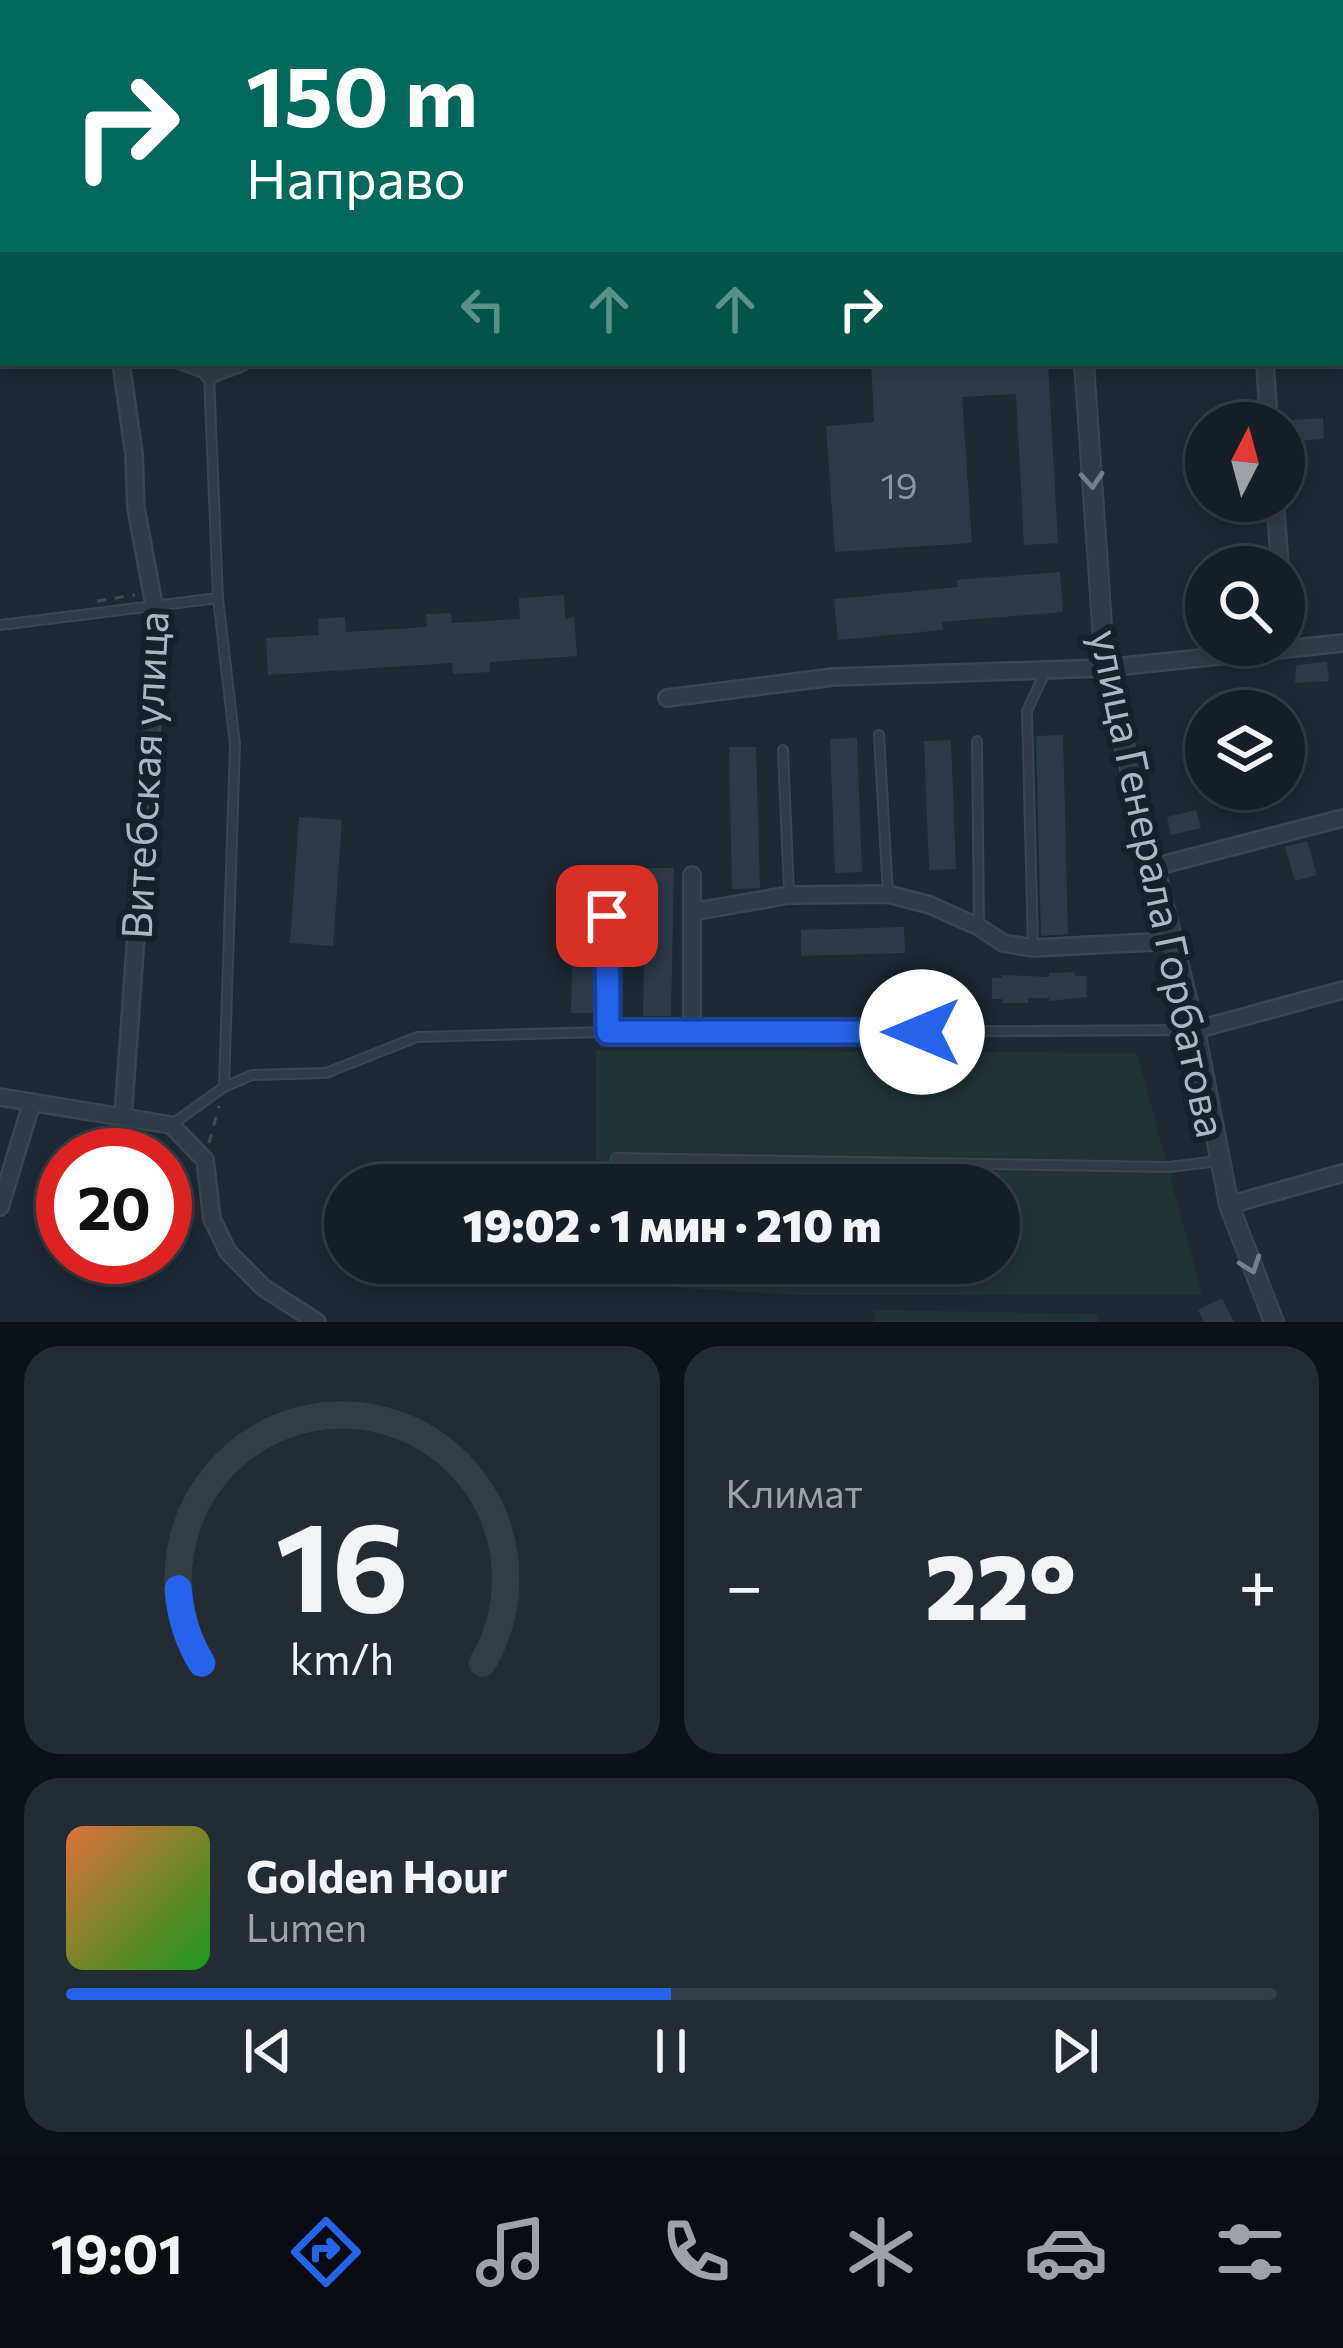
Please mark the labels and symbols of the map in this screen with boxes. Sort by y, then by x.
north arrow [1185,402,1305,522]
house number: 19 [880,462,918,506]
one-way arrow [1079,471,1105,490]
street label: Витебская улица [108,610,178,940]
street label: улица Генерала Горбатова [1081,624,1239,1142]
pin [556,865,658,967]
position arrow [859,969,985,1095]
speed limit sign: 20 [36,1128,192,1284]
one-way arrow [1237,1254,1261,1275]

